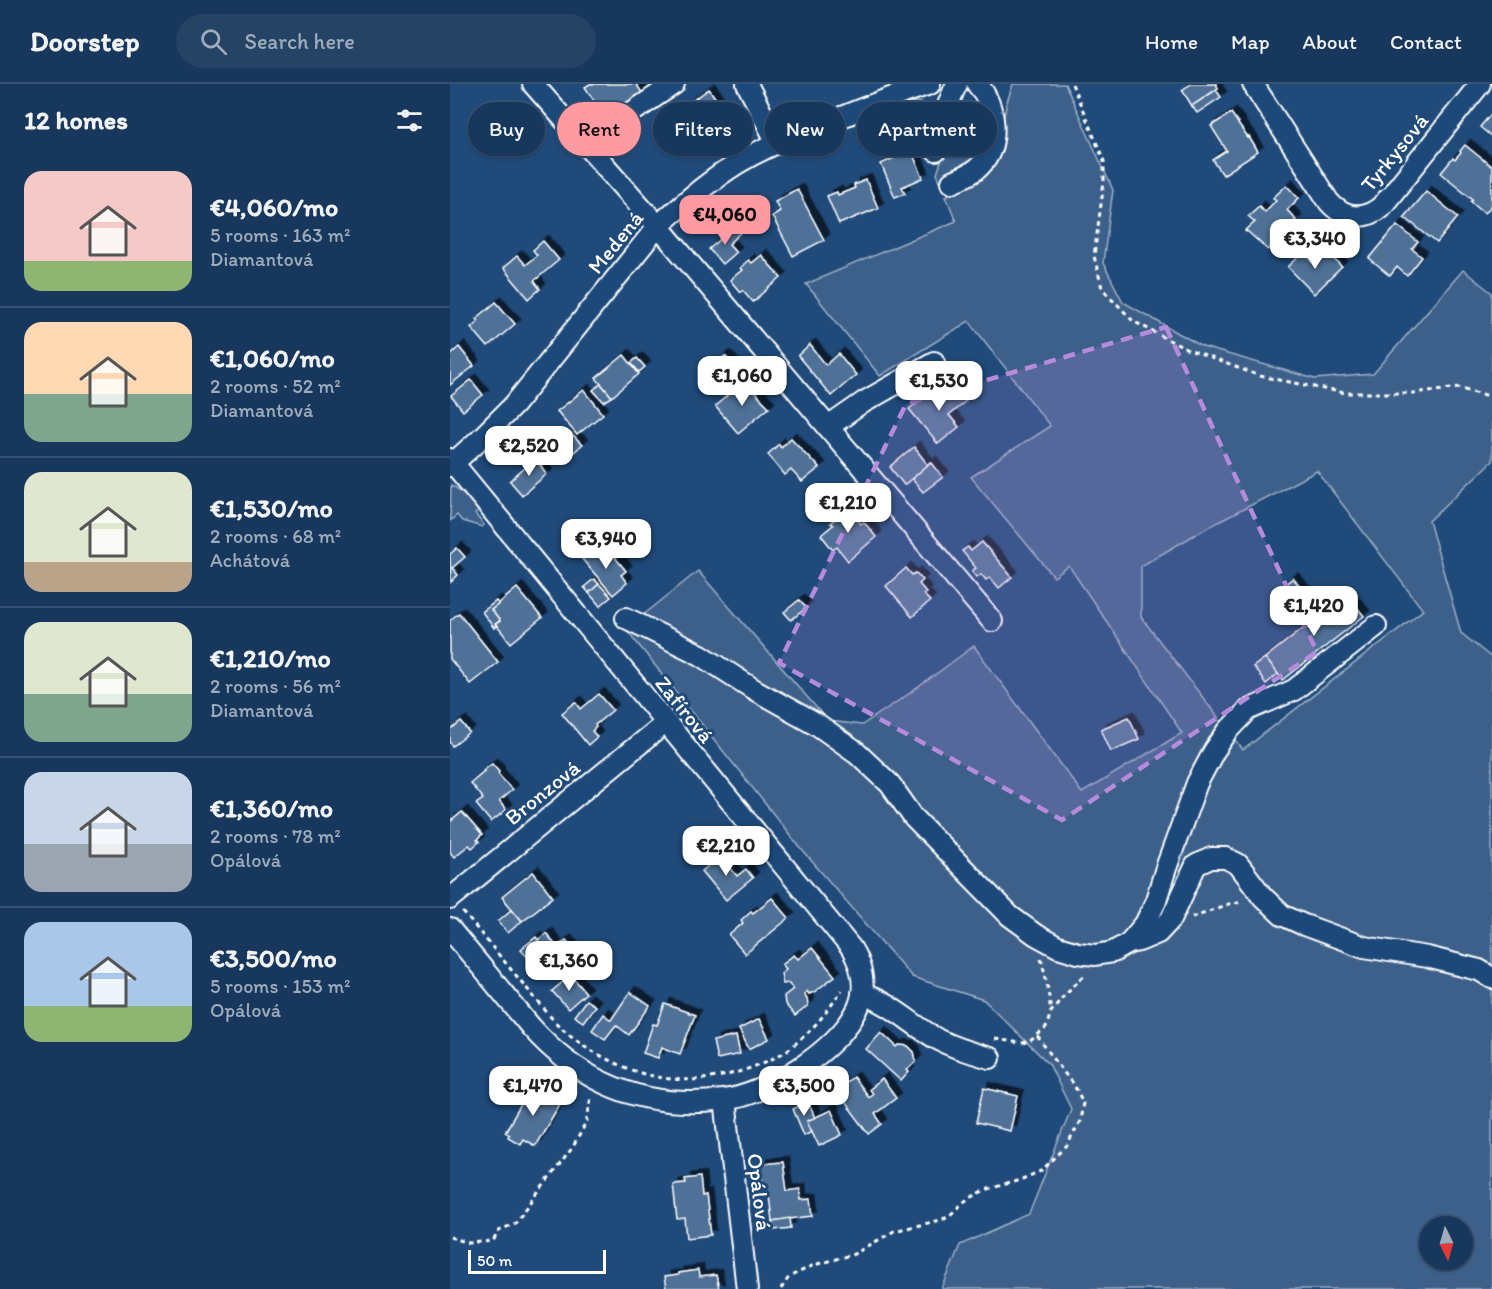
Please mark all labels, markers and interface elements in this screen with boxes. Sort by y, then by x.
search box [176,14,596,68]
text: Doorstep [30,24,140,58]
icon: search [197,25,230,58]
text: Search here [245,28,355,55]
text: Home [1145,29,1198,54]
text: Map [1231,29,1270,54]
text: About [1303,29,1357,54]
text: Contact [1390,29,1462,54]
chip: Buy [468,102,545,156]
chip: Rent [557,102,641,156]
chip: Filters [653,102,753,156]
chip: New [765,102,845,156]
chip: Apartment [857,102,997,156]
text: 12 homes [24,104,128,136]
icon: filters [393,104,426,137]
street label: Tyrkysová [1355,107,1435,197]
text: €4,060/mo [210,191,338,223]
icon: home [72,195,144,267]
pin: €4,060 [676,195,774,246]
text: €4,060 [693,202,757,226]
street label: Medená [582,205,649,279]
pin: €3,340 [1266,219,1364,270]
text: 5 rooms · 163 m² [210,223,351,247]
text: €3,340 [1284,226,1346,250]
text: Diamantová [210,247,313,271]
text: €1,060/mo [210,342,335,374]
icon: home [72,346,144,418]
pin: €1,060 [693,356,791,407]
pin: €1,530 [890,361,988,412]
text: €1,060 [712,363,772,387]
text: €1,530 [909,368,969,392]
text: 2 rooms · 52 m² [210,374,341,398]
text: Diamantová [210,398,313,422]
pin: €2,520 [480,426,578,477]
text: €2,520 [499,433,559,457]
pin: €1,210 [799,483,897,534]
text: €1,210 [819,490,877,514]
text: €1,530/mo [210,492,333,524]
icon: home [72,496,144,568]
pin: €3,940 [557,519,655,570]
text: 2 rooms · 68 m² [210,524,341,548]
text: €3,940 [575,526,637,550]
text: Achátová [210,548,290,572]
pin: €1,420 [1265,586,1363,637]
text: €1,420 [1284,593,1344,617]
text: €1,210/mo [210,642,331,674]
icon: home [72,646,144,718]
street label: Zafírová [649,670,720,749]
text: 2 rooms · 56 m² [210,674,341,698]
text: Diamantová [210,698,313,722]
street label: Bronzová [499,754,586,831]
text: €1,360/mo [210,792,333,824]
icon: home [72,796,144,868]
text: 2 rooms · 78 m² [210,824,341,848]
pin: €2,210 [677,826,775,877]
text: €2,210 [697,833,755,857]
text: Opálová [210,848,281,872]
pin: €1,360 [520,941,618,992]
text: €3,500/mo [210,942,337,974]
icon: home [72,946,144,1018]
text: €1,360 [539,948,599,972]
text: 5 rooms · 153 m² [210,974,350,998]
text: Opálová [210,998,281,1022]
pin: €1,470 [484,1066,582,1117]
pin: €3,500 [755,1066,853,1117]
text: €1,470 [503,1073,563,1097]
text: €3,500 [773,1073,835,1097]
street label: Opálová [741,1152,778,1233]
north arrow [1419,1216,1473,1270]
map controls [1419,1216,1473,1270]
scale bar [468,1247,606,1274]
text: 50 m [477,1251,512,1270]

